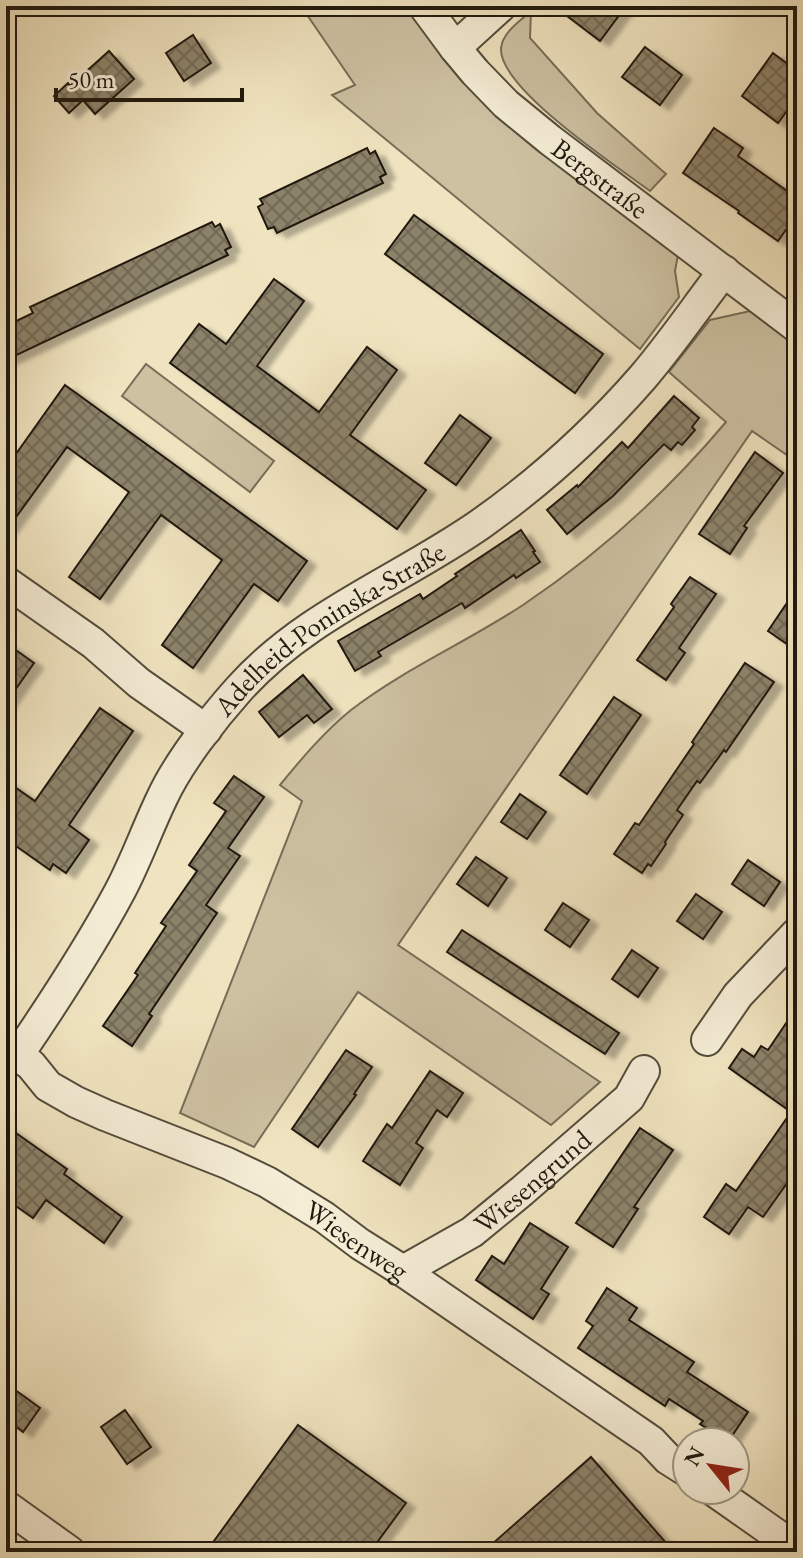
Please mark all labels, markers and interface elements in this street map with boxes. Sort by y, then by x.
scale bar [56,52,242,102]
text: 50 m [68,64,115,95]
street label: Bergstraße [545,130,656,226]
street label: Adelheid-Poninska-Straße [205,533,452,724]
street label: Wiesengrund [466,1121,599,1241]
street label: Wiesenweg [298,1192,416,1288]
north arrow [671,1426,751,1506]
text: N [677,1441,711,1471]

